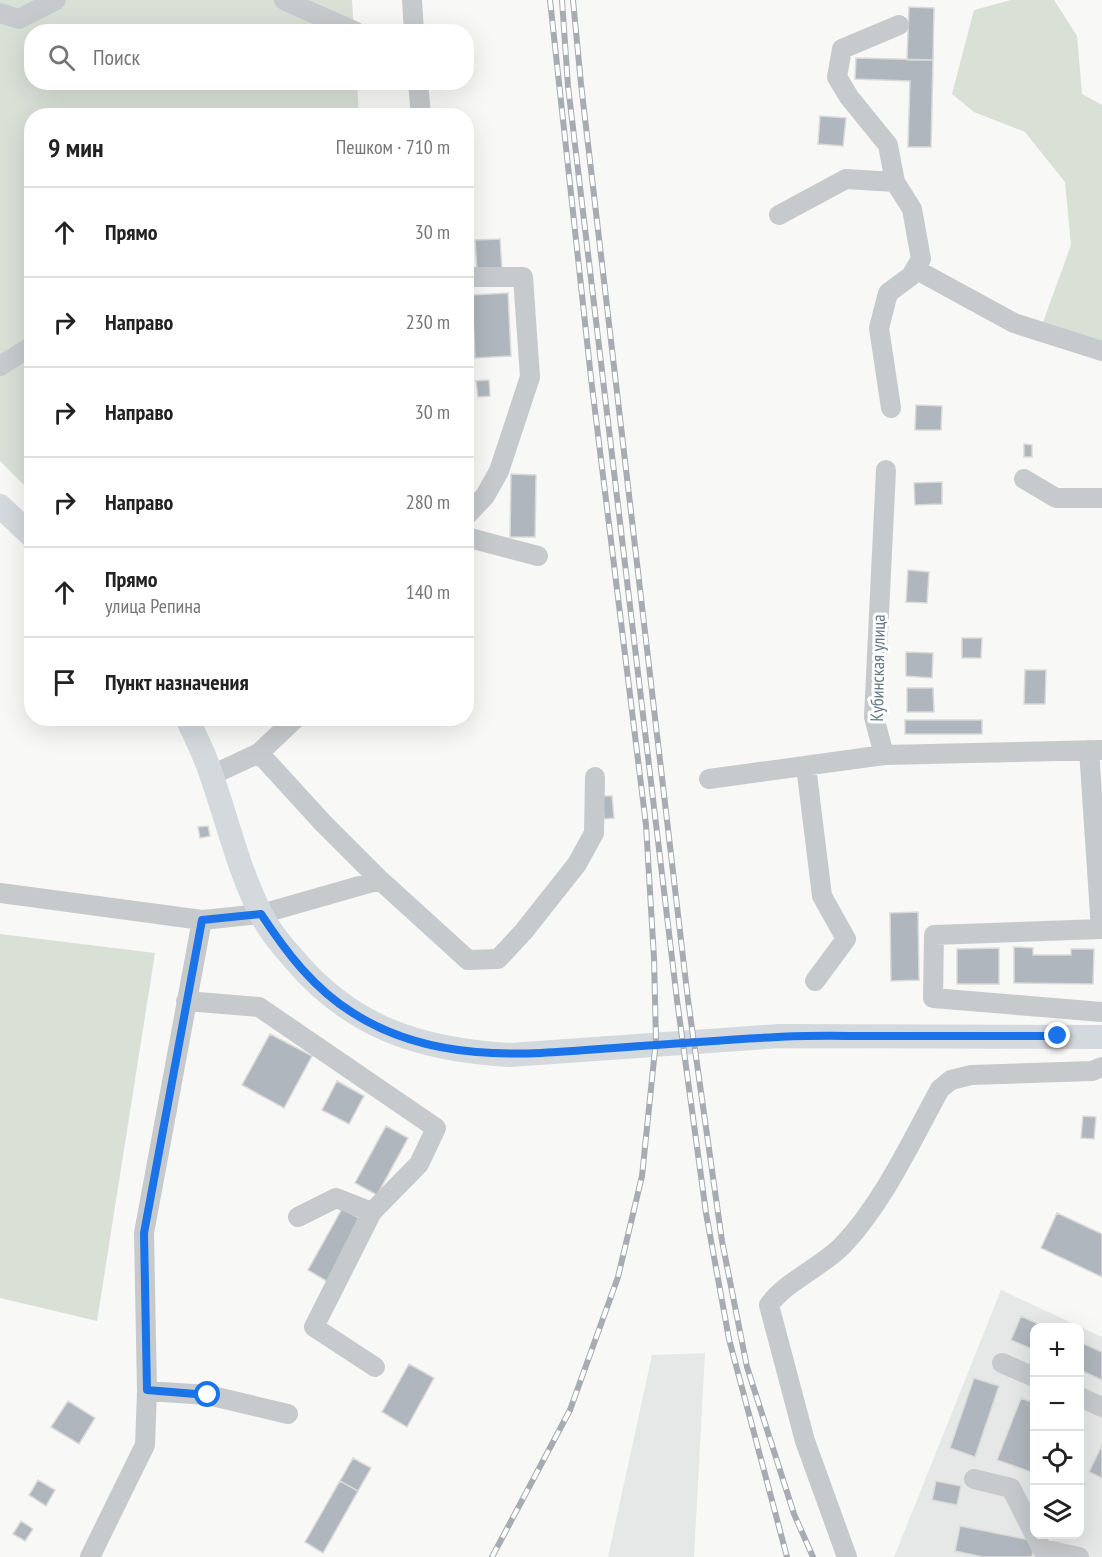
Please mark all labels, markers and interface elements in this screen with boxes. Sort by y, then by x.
search box [24,24,474,90]
icon: search [45,41,78,74]
text: Поиск [93,43,140,71]
text: 9 мин [48,131,103,164]
text: Пешком · 710 m [336,134,450,160]
icon: ahead [48,216,81,249]
text: Прямо [105,218,158,246]
text: 30 m [415,219,450,245]
icon: right [48,306,81,339]
text: Направо [105,308,173,336]
text: 230 m [406,309,450,335]
icon: right [48,396,81,429]
text: Направо [105,398,173,426]
text: 30 m [415,399,450,425]
icon: right [48,486,81,519]
text: Направо [105,488,173,516]
text: 280 m [406,489,450,515]
text: Прямо [105,565,158,593]
icon: ahead [48,576,81,609]
text: 140 m [406,579,450,605]
text: улица Репина [105,593,201,619]
street label: Кубинская улица [865,614,890,722]
icon: arrive [48,666,81,699]
text: Пункт назначения [105,668,249,696]
route end [1044,1022,1070,1048]
map controls [1030,1323,1084,1539]
button: + [1030,1323,1084,1377]
button: − [1030,1377,1084,1431]
route start [194,1381,220,1407]
button: locate [1030,1431,1084,1485]
button: layers [1030,1485,1084,1539]

